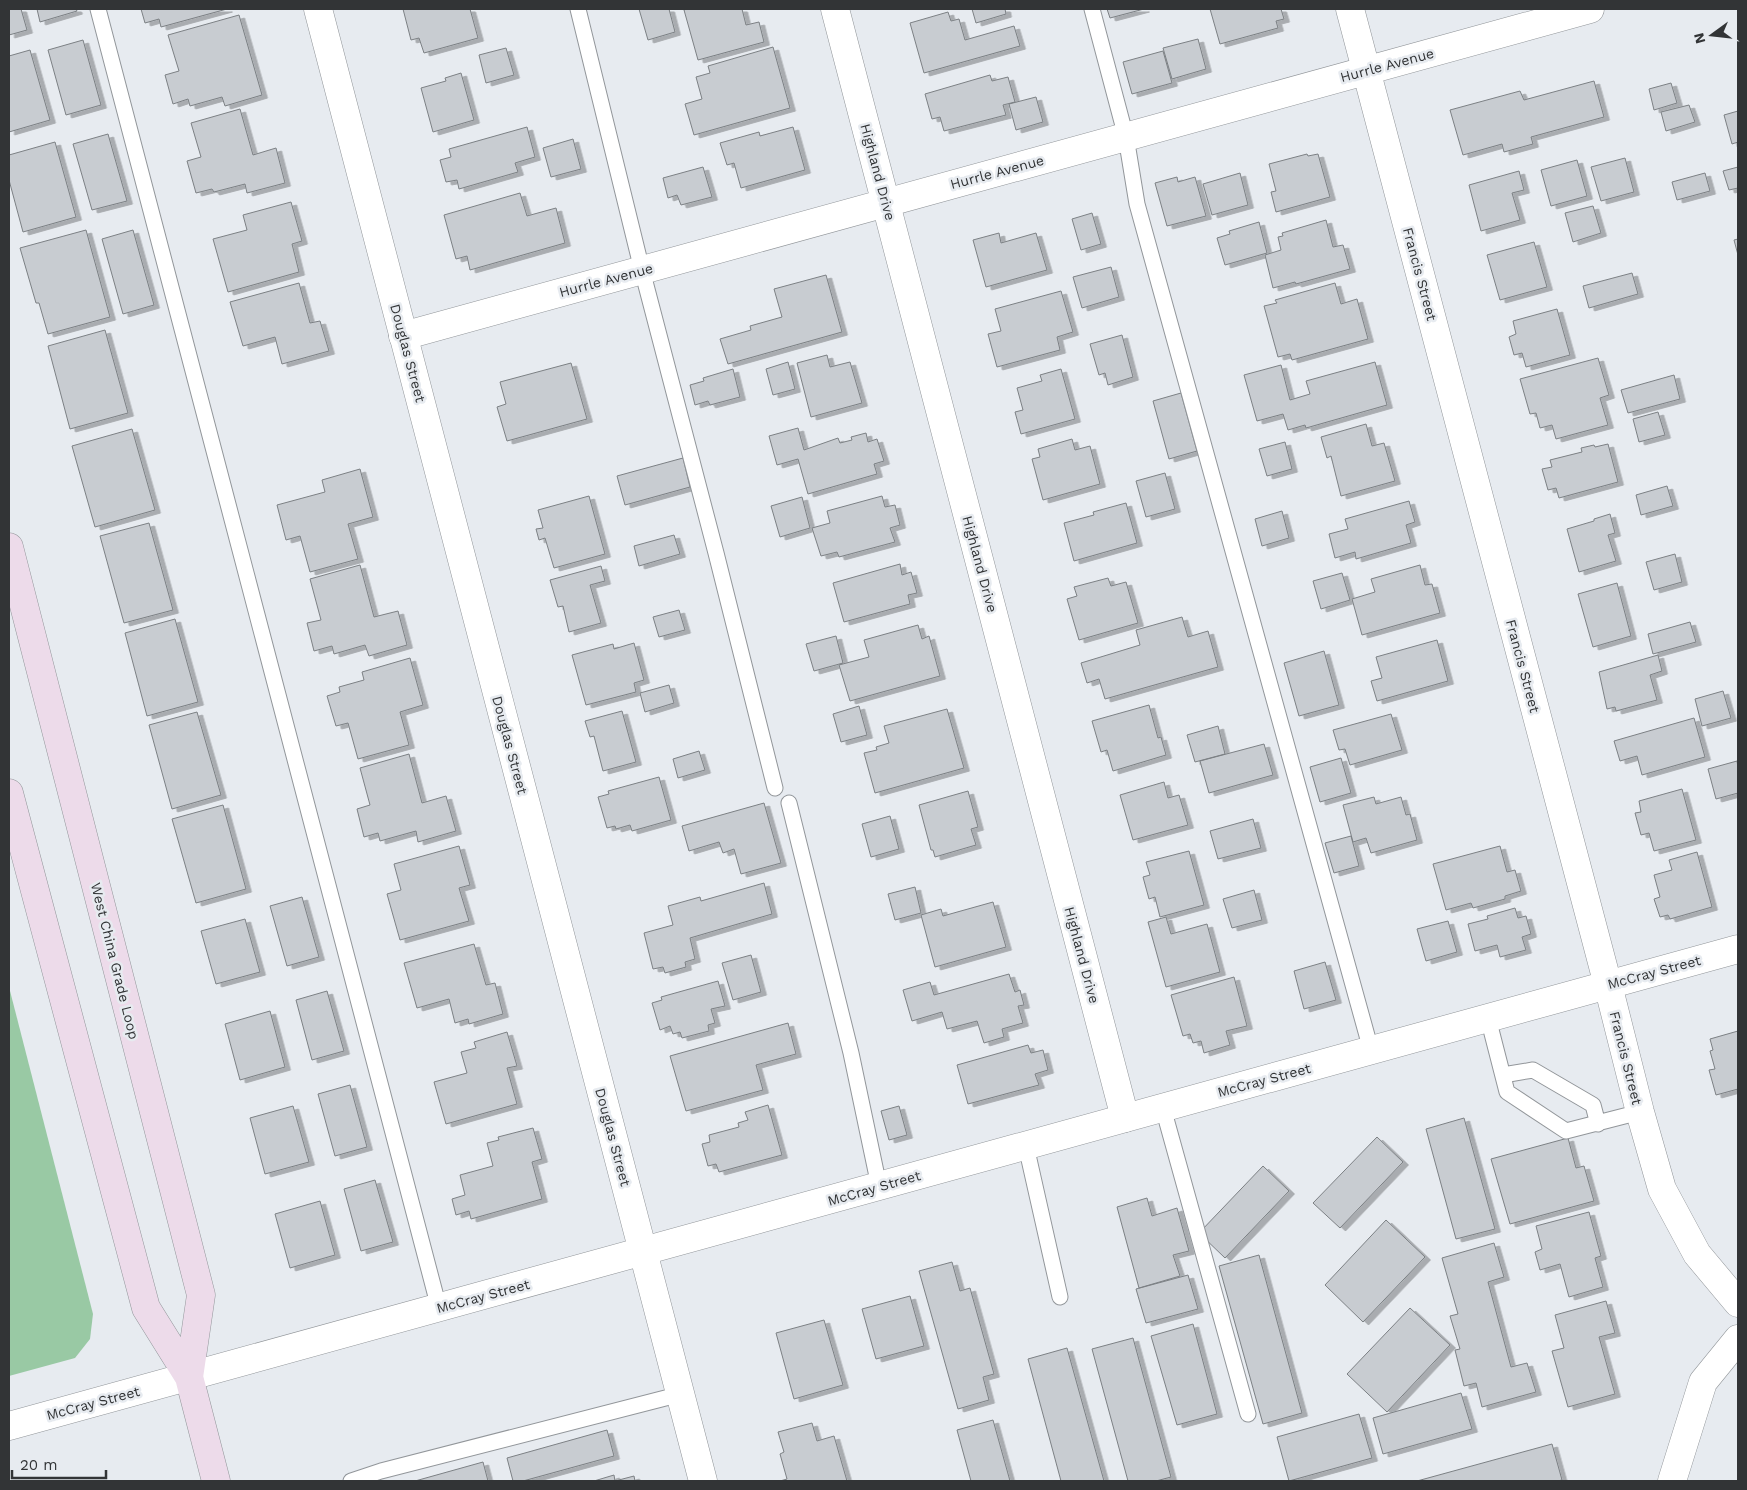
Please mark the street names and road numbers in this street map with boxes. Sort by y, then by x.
street label: Hurrle Avenue [1338,45,1436,85]
street label: Highland Drive [857,122,899,222]
street label: Hurrle Avenue [948,152,1046,192]
street label: Francis Street [1400,226,1440,323]
street label: Hurrle Avenue [557,260,655,300]
street label: Douglas Street [387,302,429,404]
street label: Highland Drive [959,514,1001,614]
street label: Francis Street [1503,618,1543,715]
street label: Douglas Street [489,694,531,796]
street label: West China Grade Loop [88,881,142,1041]
street label: Highland Drive [1061,905,1103,1005]
street label: McCray Street [1606,952,1703,992]
street label: Francis Street [1607,1010,1645,1107]
street label: McCray Street [1216,1060,1313,1100]
street label: Douglas Street [592,1086,634,1188]
street label: McCray Street [826,1167,922,1209]
street label: McCray Street [435,1276,532,1316]
street label: McCray Street [45,1383,142,1423]

